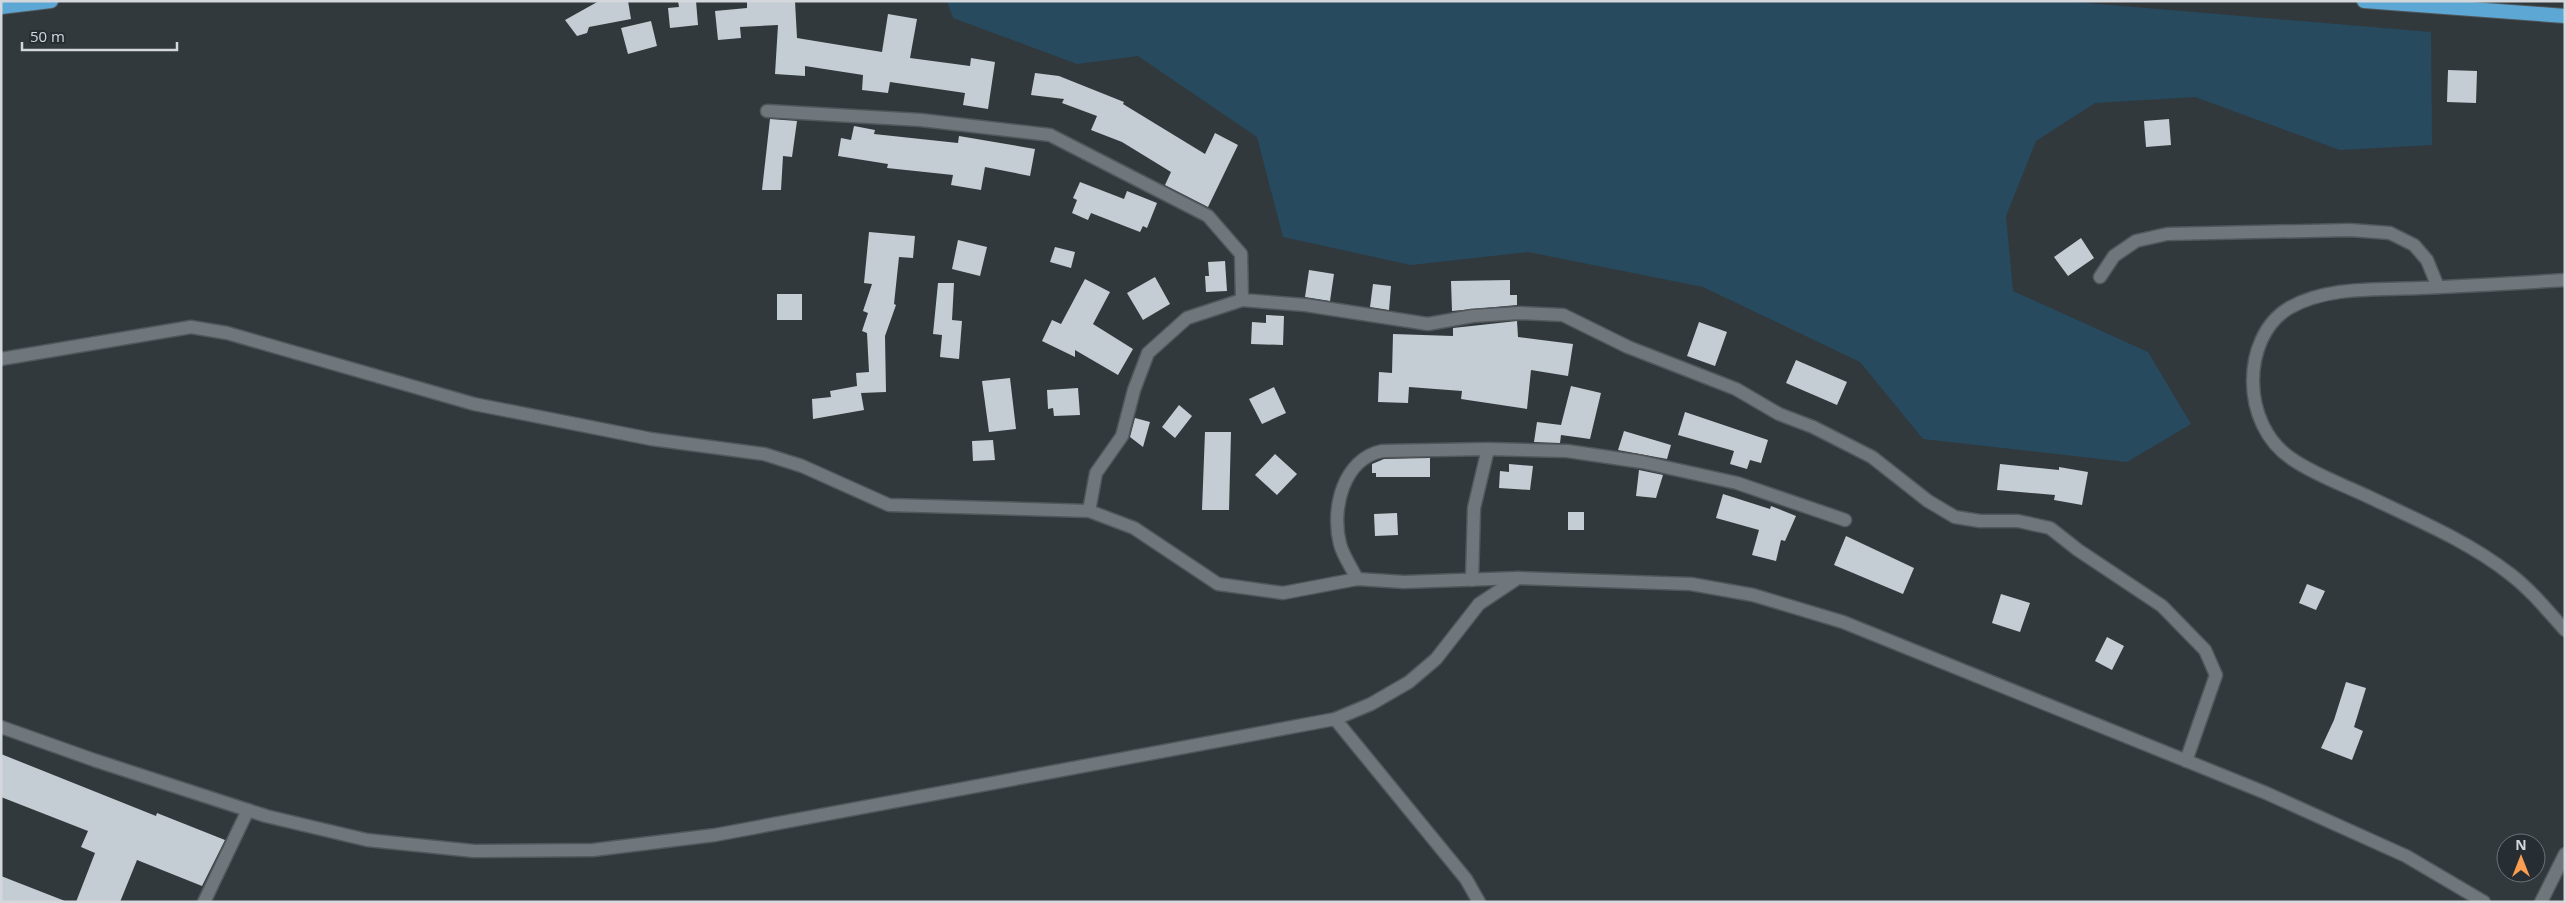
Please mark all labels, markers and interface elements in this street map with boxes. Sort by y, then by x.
scale bar [22,20,178,52]
text: 50 m [30,26,65,46]
north arrow [2496,833,2546,883]
text: N [2515,835,2527,854]

